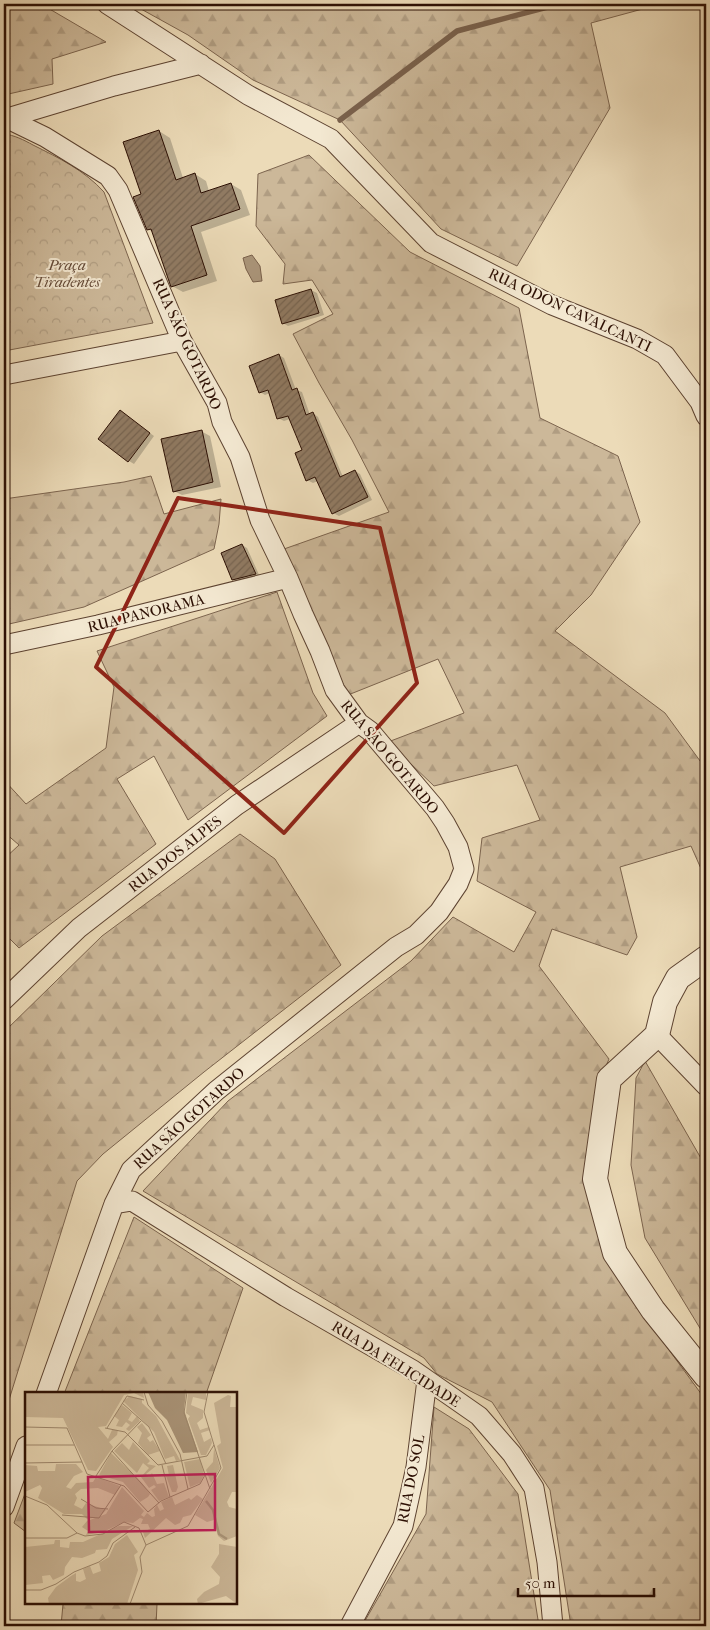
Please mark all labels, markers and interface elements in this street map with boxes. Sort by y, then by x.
park label: Praça Tiradentes [34,256,100,291]
street label: RUA ODON CAVALCANTI [485,264,655,356]
street label: RUA SÃO GOTARDO [149,275,225,413]
street label: RUA PANORAMA [86,590,207,636]
street label: RUA SÃO GOTARDO [337,696,443,818]
street label: RUA DOS ALPES [125,812,226,896]
street label: RUA SÃO GOTARDO [130,1063,248,1173]
street label: RUA DA FELICIDADE [328,1317,464,1411]
inset map [25,1392,238,1605]
street label: RUA DO SOL [394,1433,428,1525]
scale bar [518,1565,654,1597]
text: 50 m [525,1574,556,1592]

